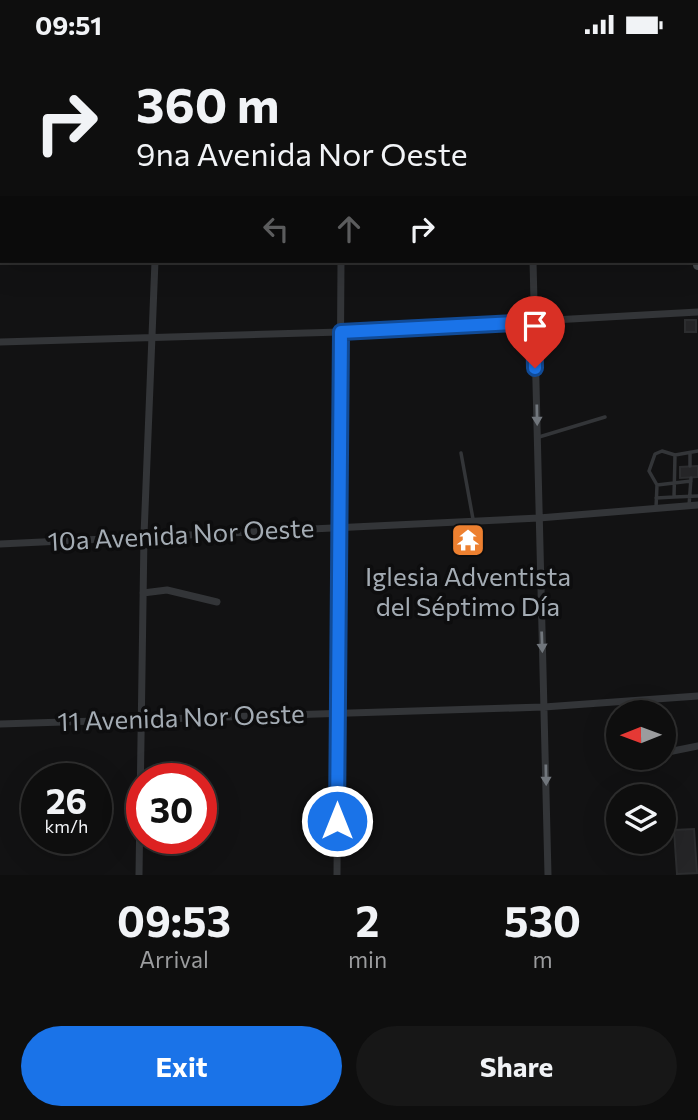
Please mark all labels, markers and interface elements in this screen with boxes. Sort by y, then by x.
text: 09:51 [35,9,102,40]
text: 360 m [136,73,279,133]
icon: right [21,77,112,168]
text: 9na Avenida Nor Oeste [136,133,468,173]
icon: left [257,210,295,248]
icon: ahead [330,210,368,248]
icon: right [403,210,441,248]
pin [505,296,565,368]
icon: arrive [516,307,554,345]
one-way arrow [531,404,542,426]
street label: 10a Avenida Nor Oeste [47,511,315,556]
temple icon: Iglesia Adventista del Séptimo Día [449,521,487,559]
place label: Iglesia Adventista del Séptimo Día [365,560,571,621]
one-way arrow [537,631,548,653]
street label: 11 Avenida Nor Oeste [57,697,305,736]
north arrow [606,700,676,770]
map controls [606,700,676,854]
speed limit sign: 30 [126,763,217,854]
one-way arrow [540,764,551,786]
text: 26 [46,778,87,821]
position arrow [300,784,374,858]
button: layers [606,784,676,854]
text: km/h [45,815,88,837]
text: 09:53 [117,894,231,946]
text: 2 [356,894,379,946]
text: 530 [504,894,581,946]
text: Arrival [139,945,209,973]
text: min [348,945,387,973]
text: m [533,945,553,973]
button: Exit [21,1026,342,1106]
button: Share [356,1026,677,1106]

